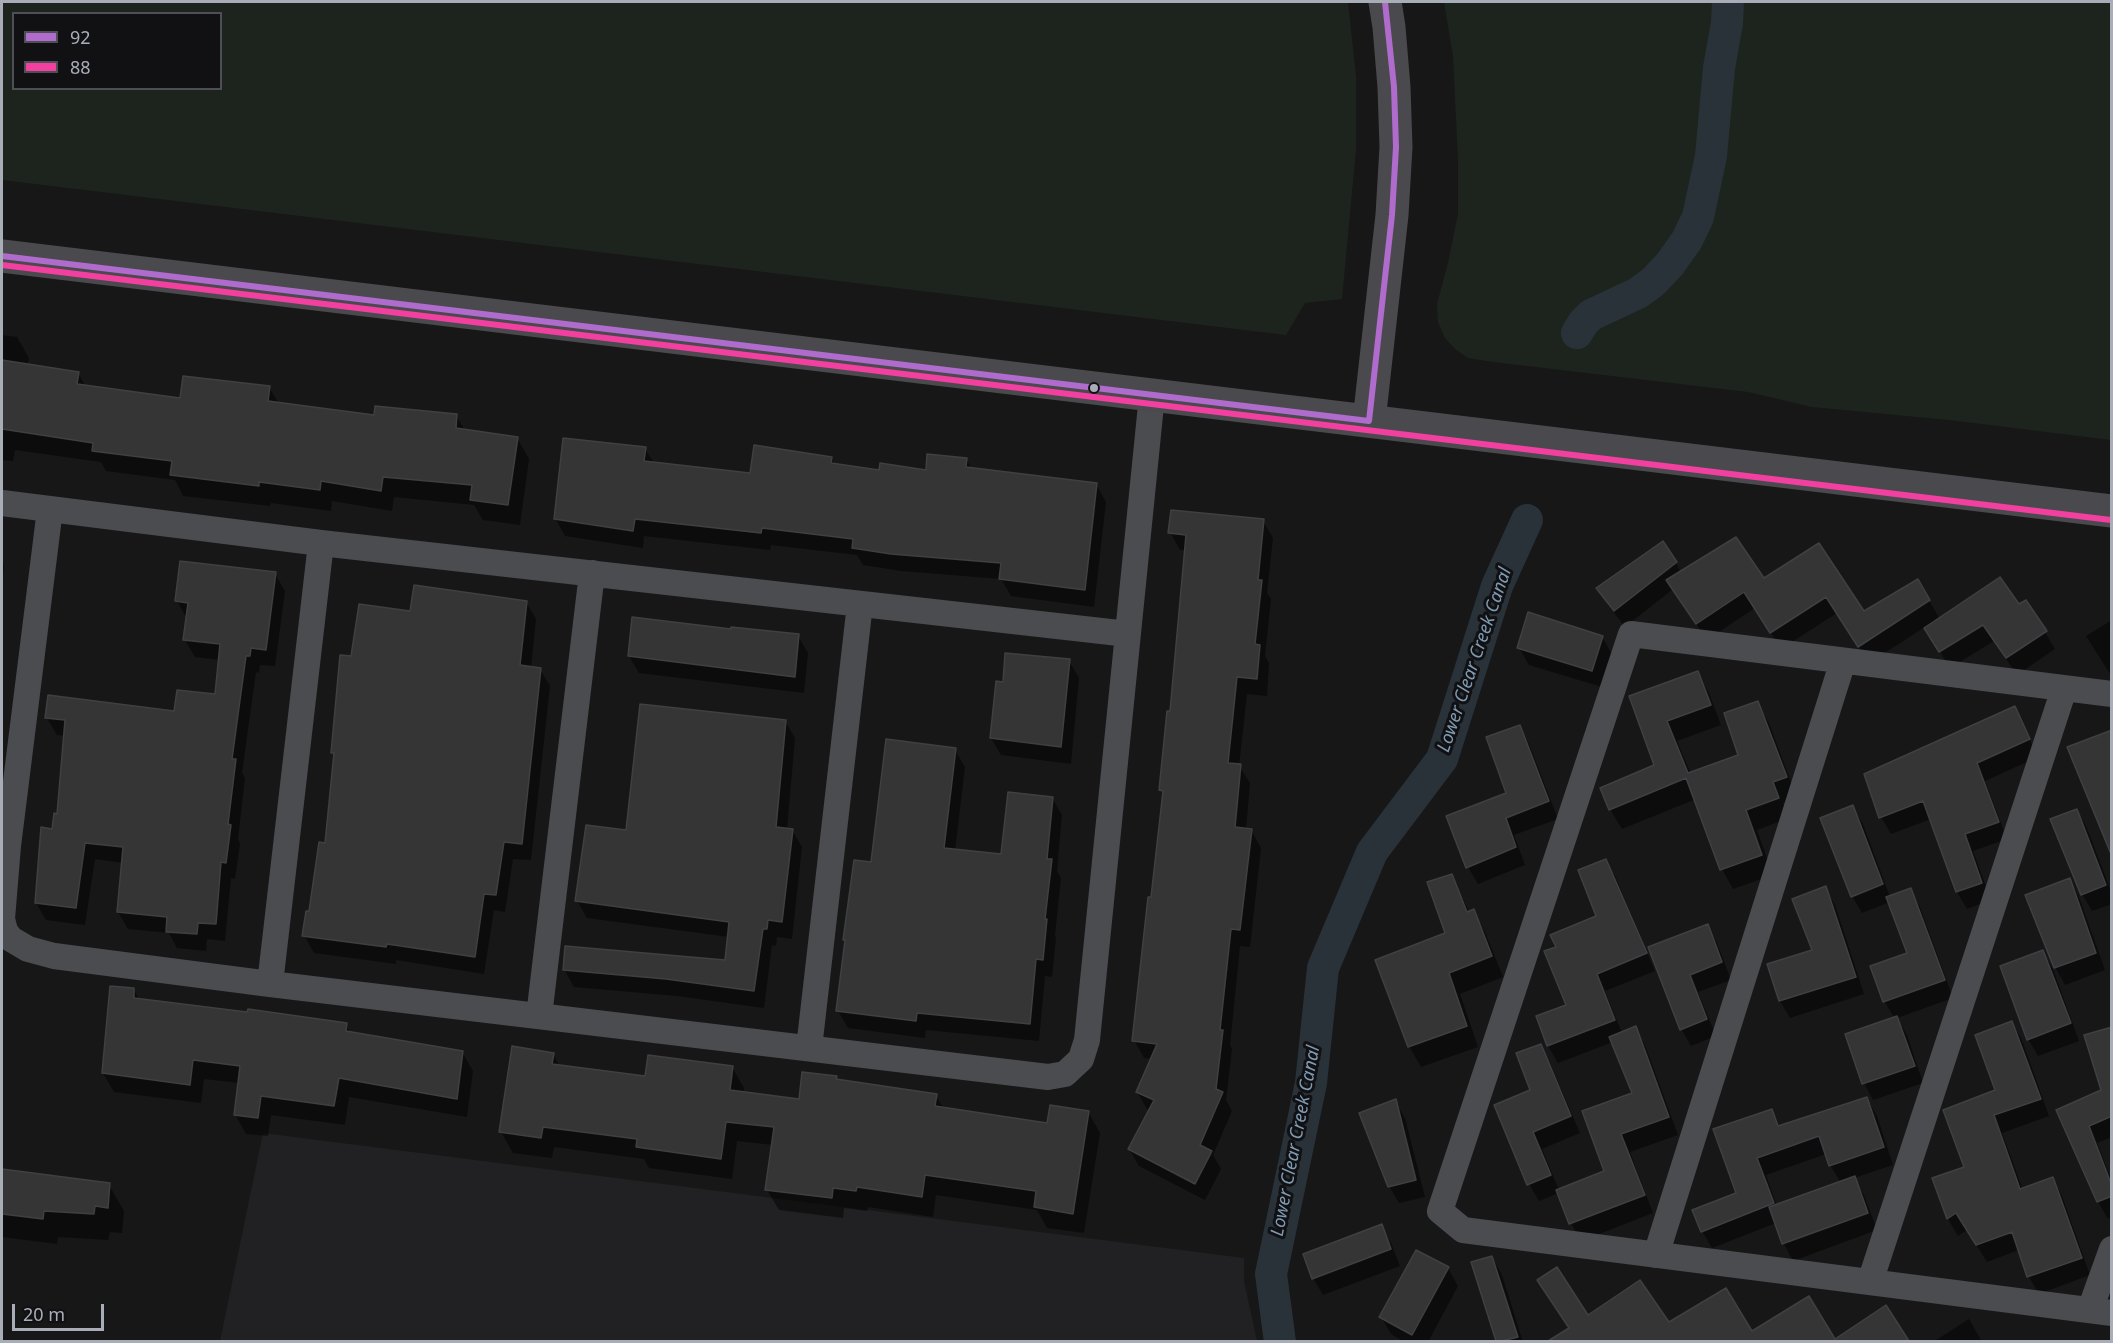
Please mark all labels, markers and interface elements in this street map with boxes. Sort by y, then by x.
legend [12,12,222,90]
text: 92 [70,25,91,49]
text: 88 [70,55,91,79]
unlabelled marker [1088,382,1100,394]
water label: Lower Clear Creek Canal [1433,565,1517,755]
water label: Lower Clear Creek Canal [1267,1044,1325,1238]
scale bar [15,1292,106,1330]
text: 20 m [23,1302,65,1326]

